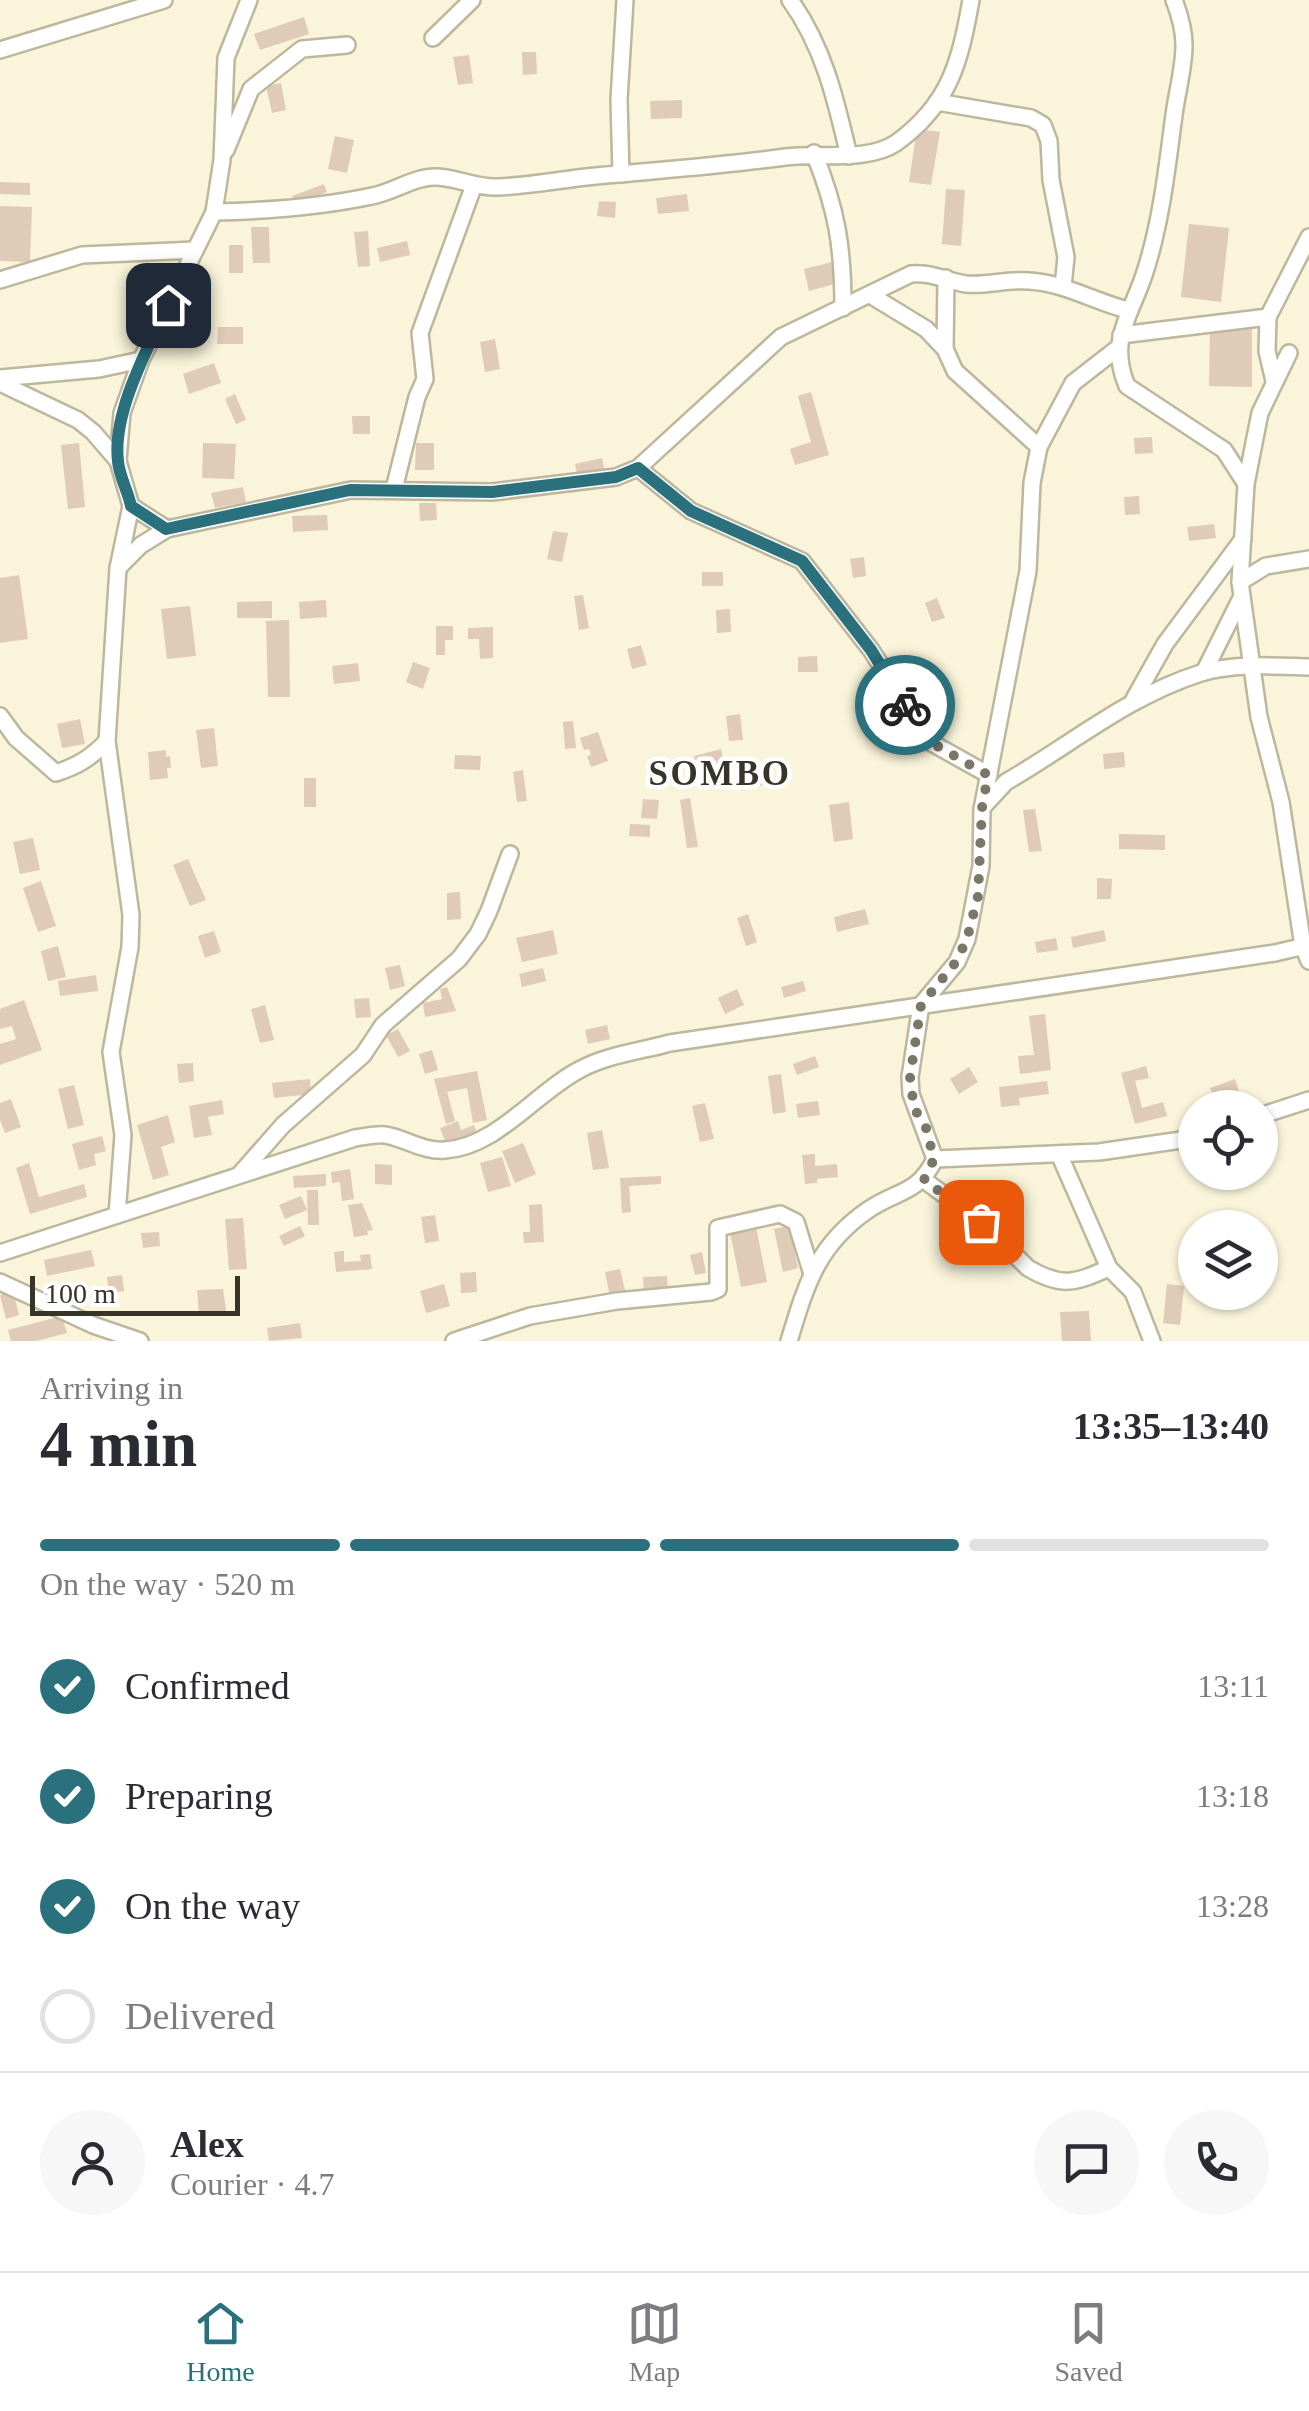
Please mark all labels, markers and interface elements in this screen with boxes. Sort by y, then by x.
pin [126,263,211,348]
icon: home [141,278,196,333]
courier [855,655,955,755]
icon: bike [878,678,933,733]
district label: SOMBO [649,754,791,793]
map controls [1178,1090,1278,1310]
button: locate [1178,1090,1278,1190]
pin [939,1180,1024,1265]
icon: bag [954,1195,1009,1250]
button: layers [1178,1210,1278,1310]
scale bar [30,1271,240,1316]
text: 100 m [45,1278,116,1309]
text: Arriving in [40,1370,183,1406]
text: 13:35–13:40 [1073,1405,1269,1447]
text: 4 min [40,1408,197,1480]
text: On the way · 520 m [40,1566,295,1602]
icon: check [40,1659,95,1714]
text: Confirmed [125,1665,290,1707]
text: 13:11 [1197,1668,1269,1704]
icon: check [40,1769,95,1824]
text: Preparing [125,1775,273,1817]
text: 13:18 [1196,1778,1269,1814]
icon: check [40,1879,95,1934]
text: On the way [125,1885,300,1927]
text: 13:28 [1196,1888,1269,1924]
text: Delivered [125,1995,275,2037]
button: person [40,2110,145,2215]
button: chat [1034,2110,1139,2215]
button: phone [1164,2110,1269,2215]
text: Alex [170,2123,244,2165]
text: Courier · 4.7 [170,2166,334,2202]
tab: Home [186,2296,255,2388]
tab: Map [627,2296,682,2388]
tab: Saved [1054,2296,1123,2388]

